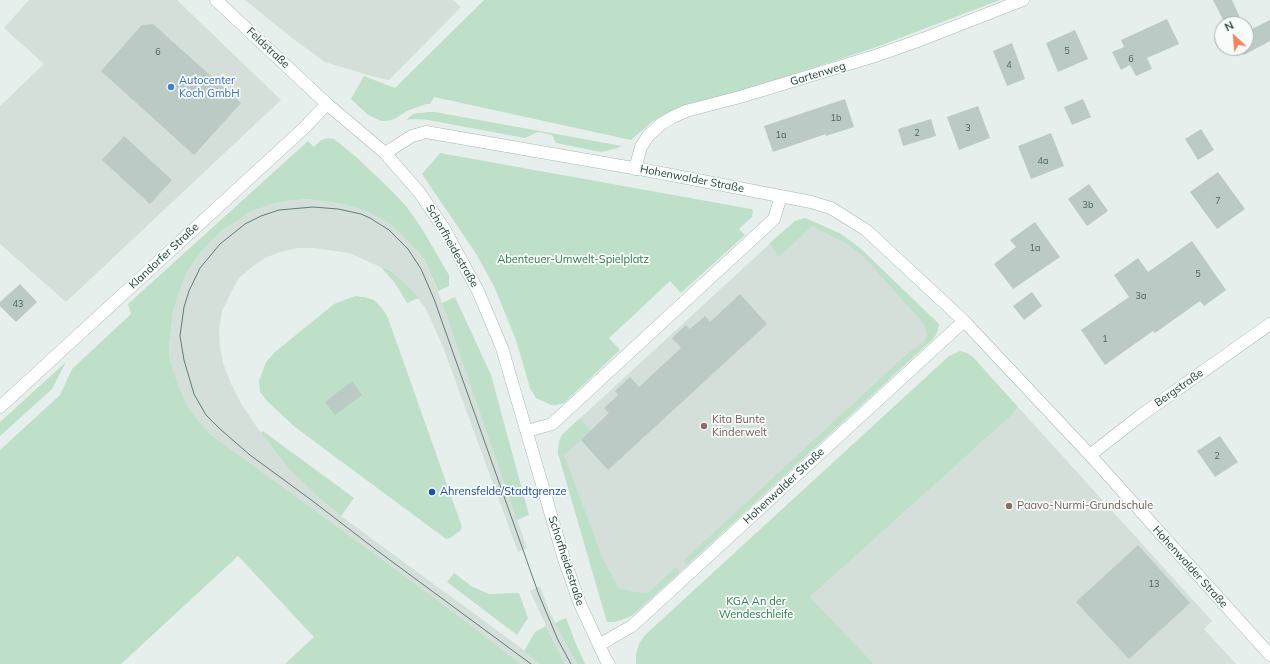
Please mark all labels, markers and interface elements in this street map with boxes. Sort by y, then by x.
north arrow [1214,16,1254,56]
text: N [1222,18,1236,34]
street label: Feldstraße [244,25,292,71]
house number: 5 [1064,46,1070,56]
house number: 6 [155,47,161,57]
house number: 6 [1128,54,1134,64]
street label: Gartenweg [789,59,847,89]
house number: 4 [1006,60,1012,70]
place label: Autocenter Koch GmbH [179,74,240,100]
marker: Autocenter Koch GmbH [166,82,176,92]
house number: 1b [831,113,841,123]
house number: 3 [965,123,971,133]
house number: 2 [914,128,920,138]
house number: 1a [776,130,786,140]
house number: 4a [1038,156,1048,166]
street label: Hohenwalder Straße [639,162,745,196]
house number: 7 [1215,196,1221,206]
house number: 3b [1083,200,1093,210]
street label: Schorfheidestraße [423,202,481,290]
street label: Klandorfer Straße [126,220,202,292]
house number: 1a [1030,243,1040,253]
park label: Abenteuer-Umwelt-Spielplatz [497,253,649,267]
house number: 5 [1195,269,1201,279]
house number: 3a [1136,291,1146,301]
house number: 43 [13,299,23,309]
house number: 1 [1102,334,1108,344]
street label: Bergstraße [1152,366,1206,410]
place label: Kita Bunte Kinderwelt [712,413,767,439]
marker: Kita Bunte Kinderwelt [699,421,709,431]
street label: Hohenwalder Straße [741,445,827,527]
house number: 2 [1214,451,1220,461]
place label: Ahrensfelde/Stadtgrenze [440,485,567,499]
marker: Ahrensfelde/Stadtgrenze [427,487,437,497]
place label: Paavo-Nurmi-Grundschule [1017,499,1153,513]
marker: Paavo-Nurmi-Grundschule [1004,501,1014,511]
street label: Schorfheidestraße [545,515,587,607]
street label: Hohenwalder Straße [1150,523,1230,611]
house number: 13 [1149,579,1159,589]
park label: KGA An der Wendeschleife [719,595,793,621]

